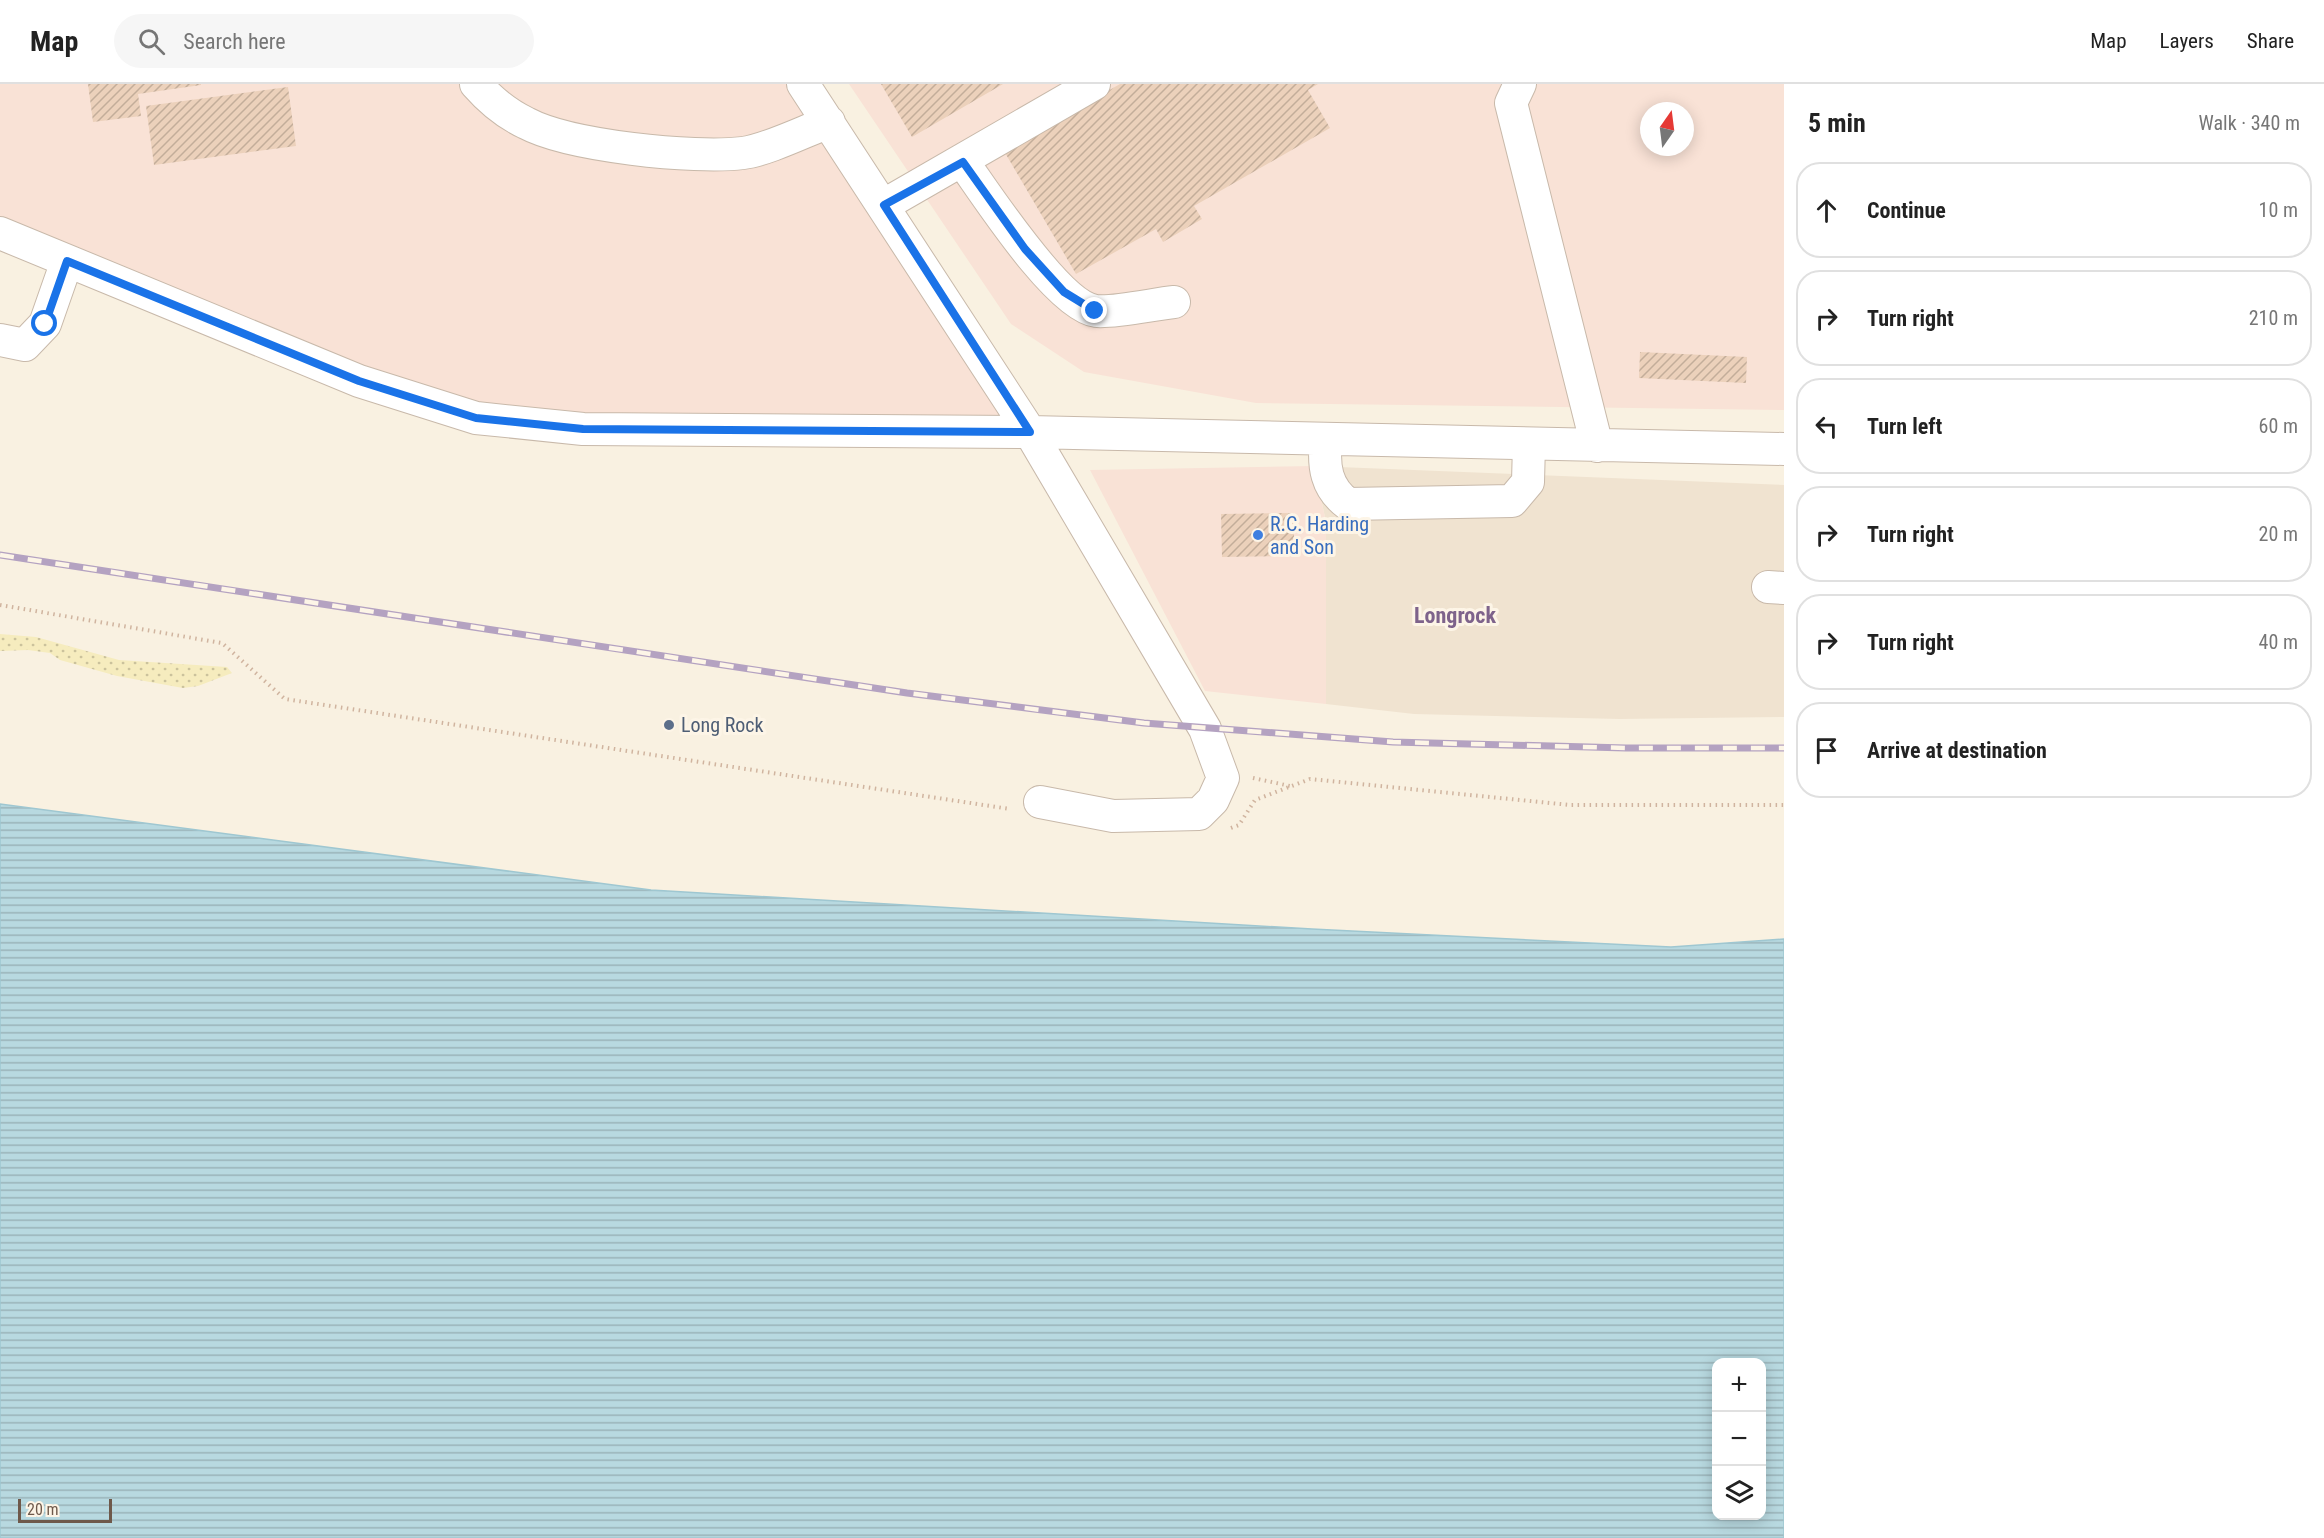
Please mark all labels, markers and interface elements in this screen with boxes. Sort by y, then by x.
search box [114,14,534,68]
text: Map [30,25,78,58]
icon: search [135,25,168,58]
text: Search here [183,29,286,54]
text: Map [2090,29,2127,53]
text: Layers [2160,29,2214,53]
text: Share [2247,29,2294,53]
north arrow [1640,102,1694,156]
text: 5 min [1808,108,1866,138]
text: Walk · 340 m [2199,111,2300,135]
icon: ahead [1810,194,1843,227]
text: Continue [1867,198,1946,223]
text: 10 m [2259,198,2298,222]
route end [1081,297,1107,323]
icon: right [1810,302,1843,335]
text: Turn right [1867,306,1954,331]
text: 210 m [2249,306,2298,330]
route start [31,310,57,336]
icon: left [1810,410,1843,443]
text: Turn left [1867,414,1942,439]
text: 60 m [2259,414,2298,438]
place label: R.C. Harding and Son [1270,512,1369,559]
icon: right [1810,518,1843,551]
text: Turn right [1867,522,1954,547]
text: 20 m [2259,522,2298,546]
marker: R.C. Harding and Son [1251,528,1265,542]
district label: Longrock [1414,603,1496,628]
icon: right [1810,626,1843,659]
text: Turn right [1867,630,1954,655]
text: 40 m [2259,630,2298,654]
place label: Long Rock [681,713,764,737]
marker: Long Rock [662,718,676,732]
icon: arrive [1810,734,1843,767]
text: Arrive at destination [1867,738,2047,763]
map controls [1712,1358,1766,1520]
button: + [1712,1358,1766,1412]
button: − [1712,1412,1766,1466]
button: layers [1712,1466,1766,1520]
scale bar [18,1496,112,1524]
text: 20 m [27,1500,59,1519]

